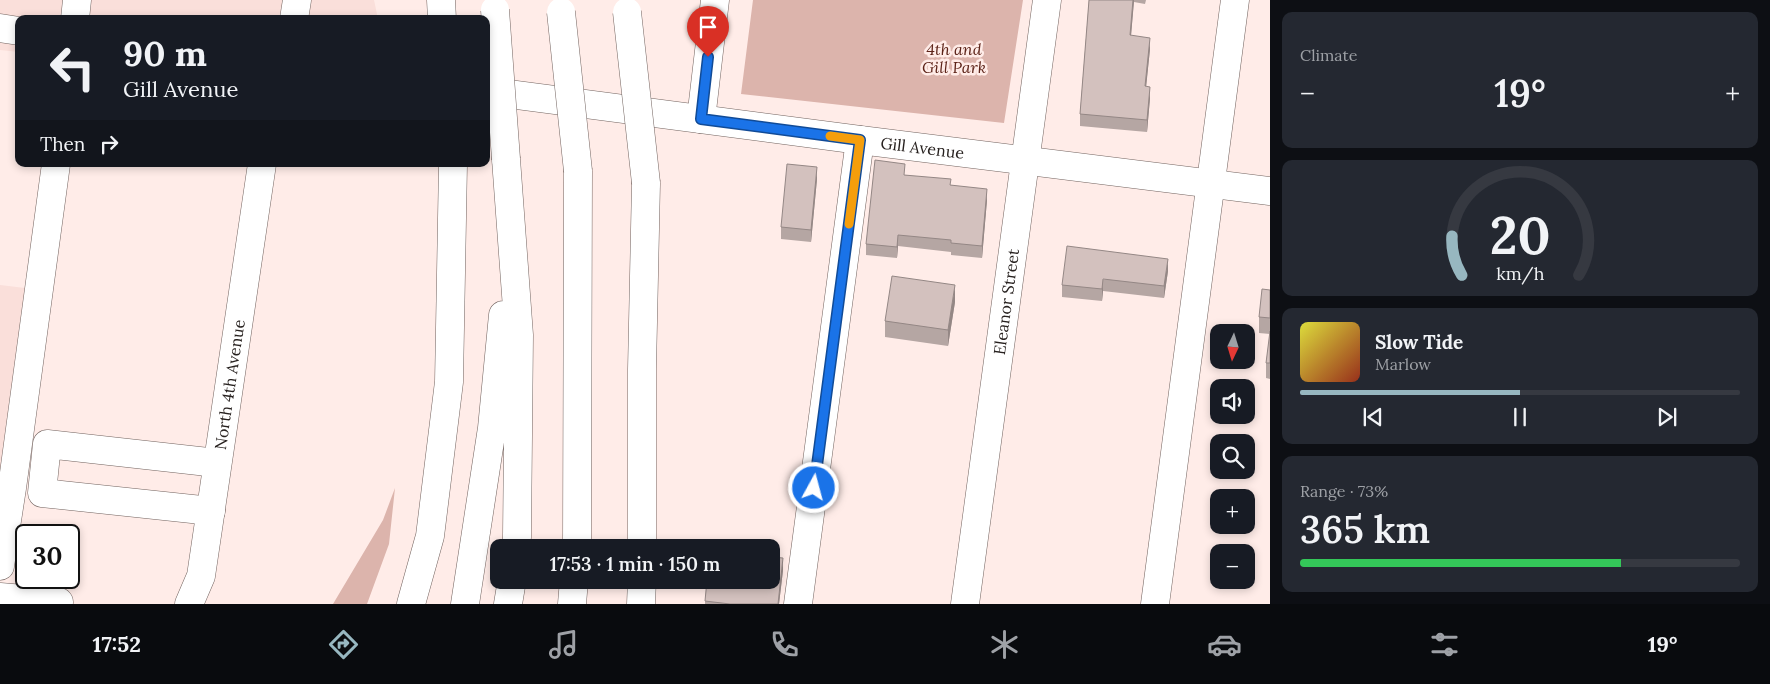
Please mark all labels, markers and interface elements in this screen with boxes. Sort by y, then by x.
pin [687,6,729,57]
icon: arrive [694,13,722,41]
text: 90 m [123,31,207,76]
icon: left [40,35,105,100]
park label: 4th and Gill Park [922,39,986,77]
text: Climate [1300,45,1357,65]
text: 19° [1494,69,1546,117]
text: Gill Avenue [123,75,238,103]
text: − [1300,76,1315,112]
text: + [1725,76,1740,112]
icon: right [95,130,123,158]
text: Then [40,132,85,156]
street label: Gill Avenue [879,133,966,163]
text: 20 [1490,202,1550,268]
street label: Eleanor Street [989,247,1023,356]
text: km/h [1496,262,1544,285]
street label: North 4th Avenue [210,318,249,451]
north arrow [1210,324,1255,369]
map controls [1210,324,1255,589]
text: Slow Tide [1375,330,1463,354]
text: Marlow [1375,354,1431,374]
button: sound [1210,379,1255,424]
icon: previous [1359,403,1387,431]
icon: pause [1506,403,1534,431]
icon: next [1653,403,1681,431]
button: search [1210,434,1255,479]
position arrow [787,461,839,513]
text: Range · 73% [1300,481,1388,501]
button: + [1210,489,1255,534]
text: 365 km [1300,505,1430,553]
speed limit sign: 30 [15,524,80,589]
button: − [1210,544,1255,589]
text: 17:53 · 1 min · 150 m [550,552,720,576]
icon: directions [326,627,361,662]
icon: music [546,627,581,662]
icon: phone [767,627,802,662]
icon: climate [987,627,1022,662]
icon: car [1207,627,1242,662]
icon: filters [1427,627,1462,662]
text: 17:52 [93,630,141,658]
text: 19° [1647,630,1677,658]

